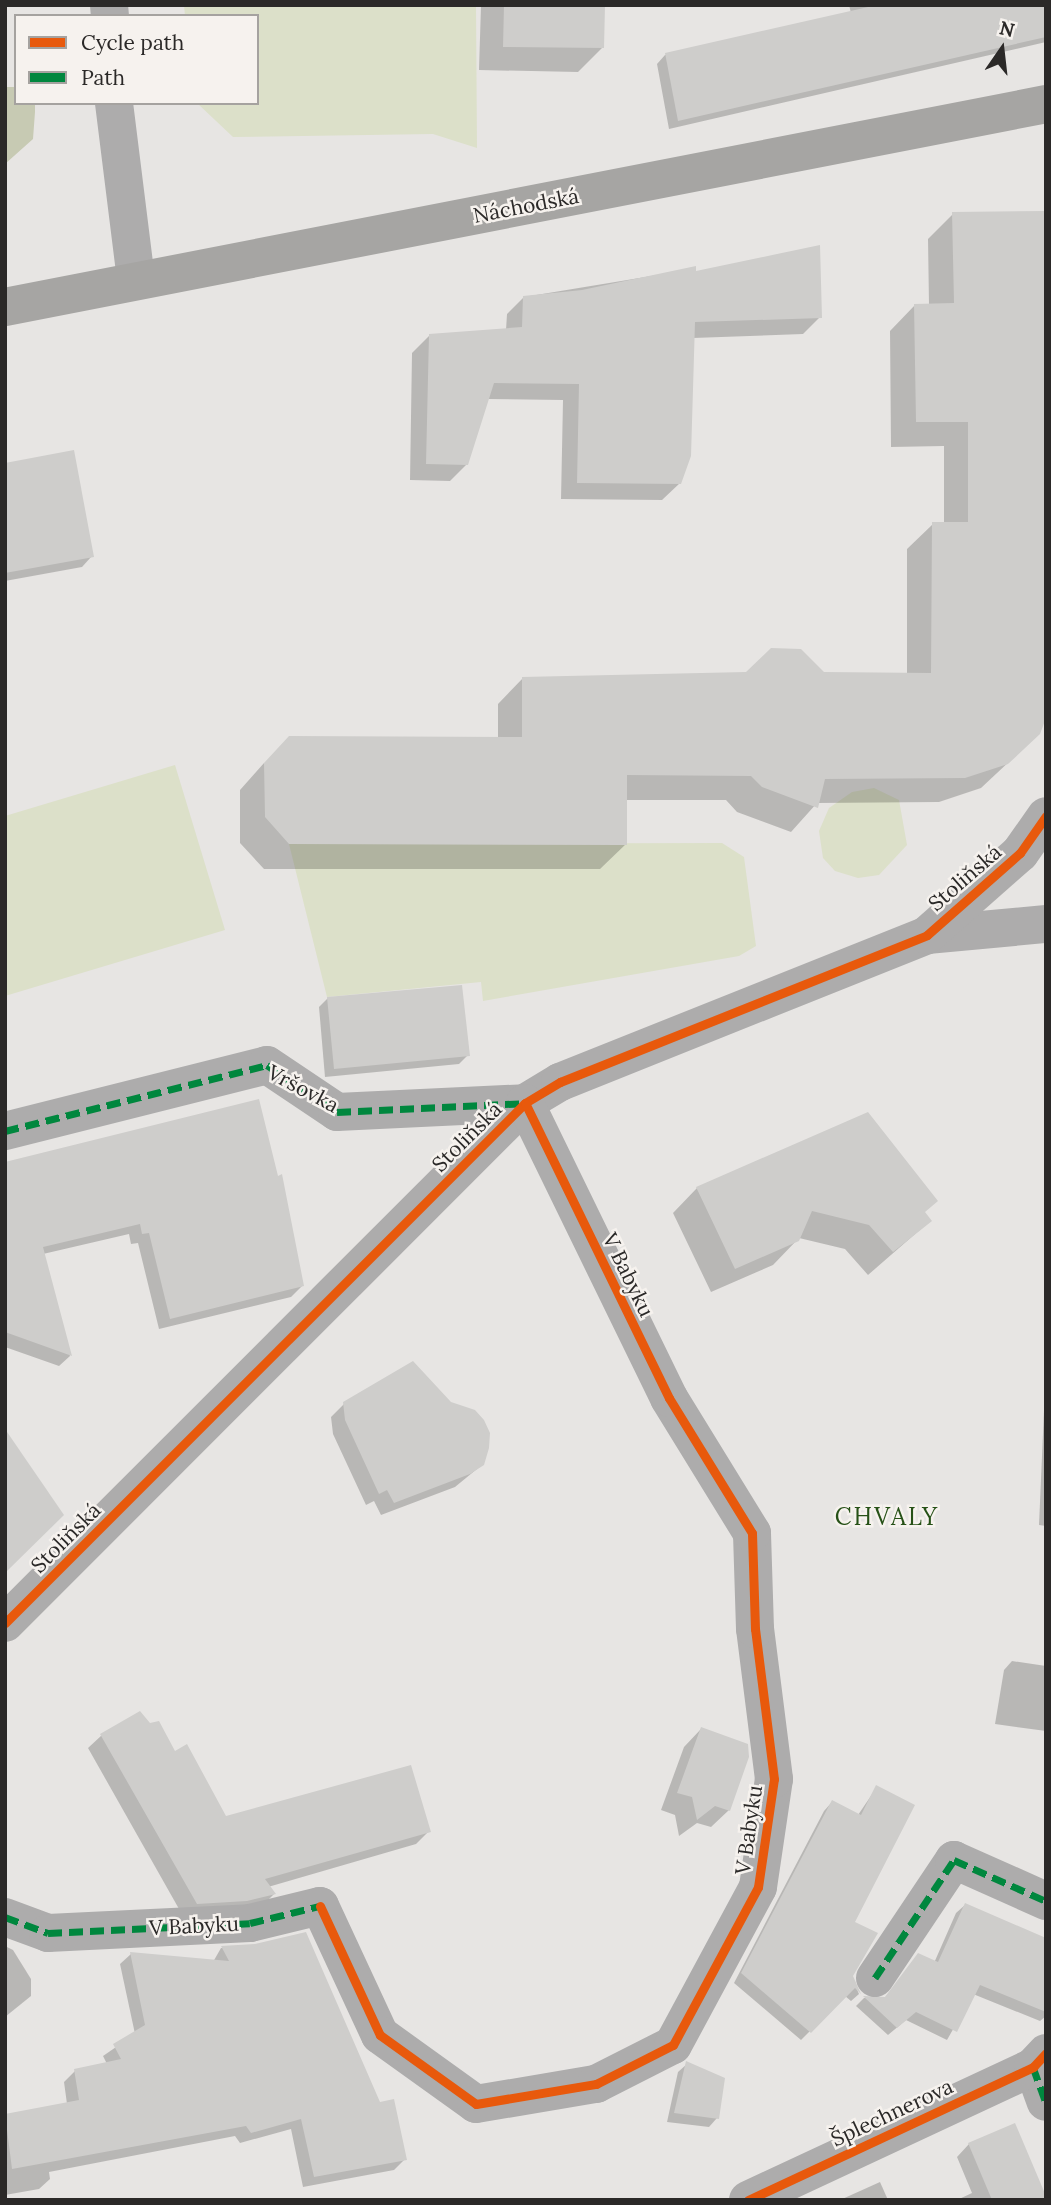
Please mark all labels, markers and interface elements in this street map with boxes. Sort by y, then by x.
legend [14,14,259,105]
north arrow [967,14,1037,84]
text: N [997,15,1017,42]
text: Cycle path [81,29,184,56]
text: Path [81,64,125,91]
street label: Náchodská [471,183,581,229]
street label: Stoliňská [923,839,1007,917]
street label: Vršovka [263,1060,343,1118]
street label: Stoliňská [427,1097,507,1177]
street label: V Babyku [597,1229,659,1321]
street label: Stoliňská [26,1498,106,1578]
district label: CHVALY [836,1503,938,1531]
street label: V Babyku [730,1784,768,1876]
street label: V Babyku [148,1911,240,1941]
street label: Šplechnerova [827,2074,957,2152]

